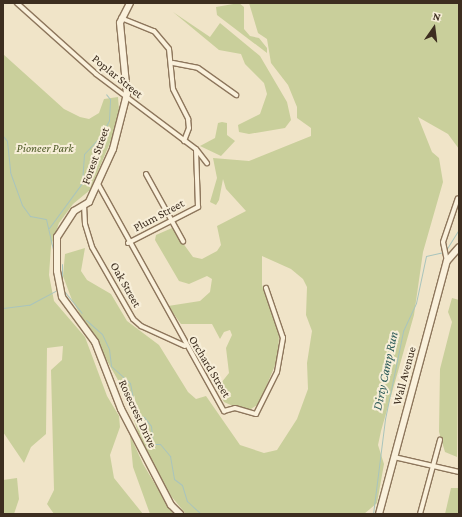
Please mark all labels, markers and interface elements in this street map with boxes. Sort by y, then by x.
north arrow [414,8,454,48]
text: N [432,10,442,23]
street label: Poplar Street [89,52,145,102]
street label: Forest Street [79,125,113,187]
park label: Pioneer Park [17,142,73,156]
street label: Plum Street [131,197,187,235]
street label: Oak Street [106,260,144,310]
water label: Dirty Camp Run [370,330,402,412]
street label: Orchard Street [185,333,233,401]
street label: Wall Avenue [390,345,420,407]
street label: Rosecrest Drive [115,378,159,450]

